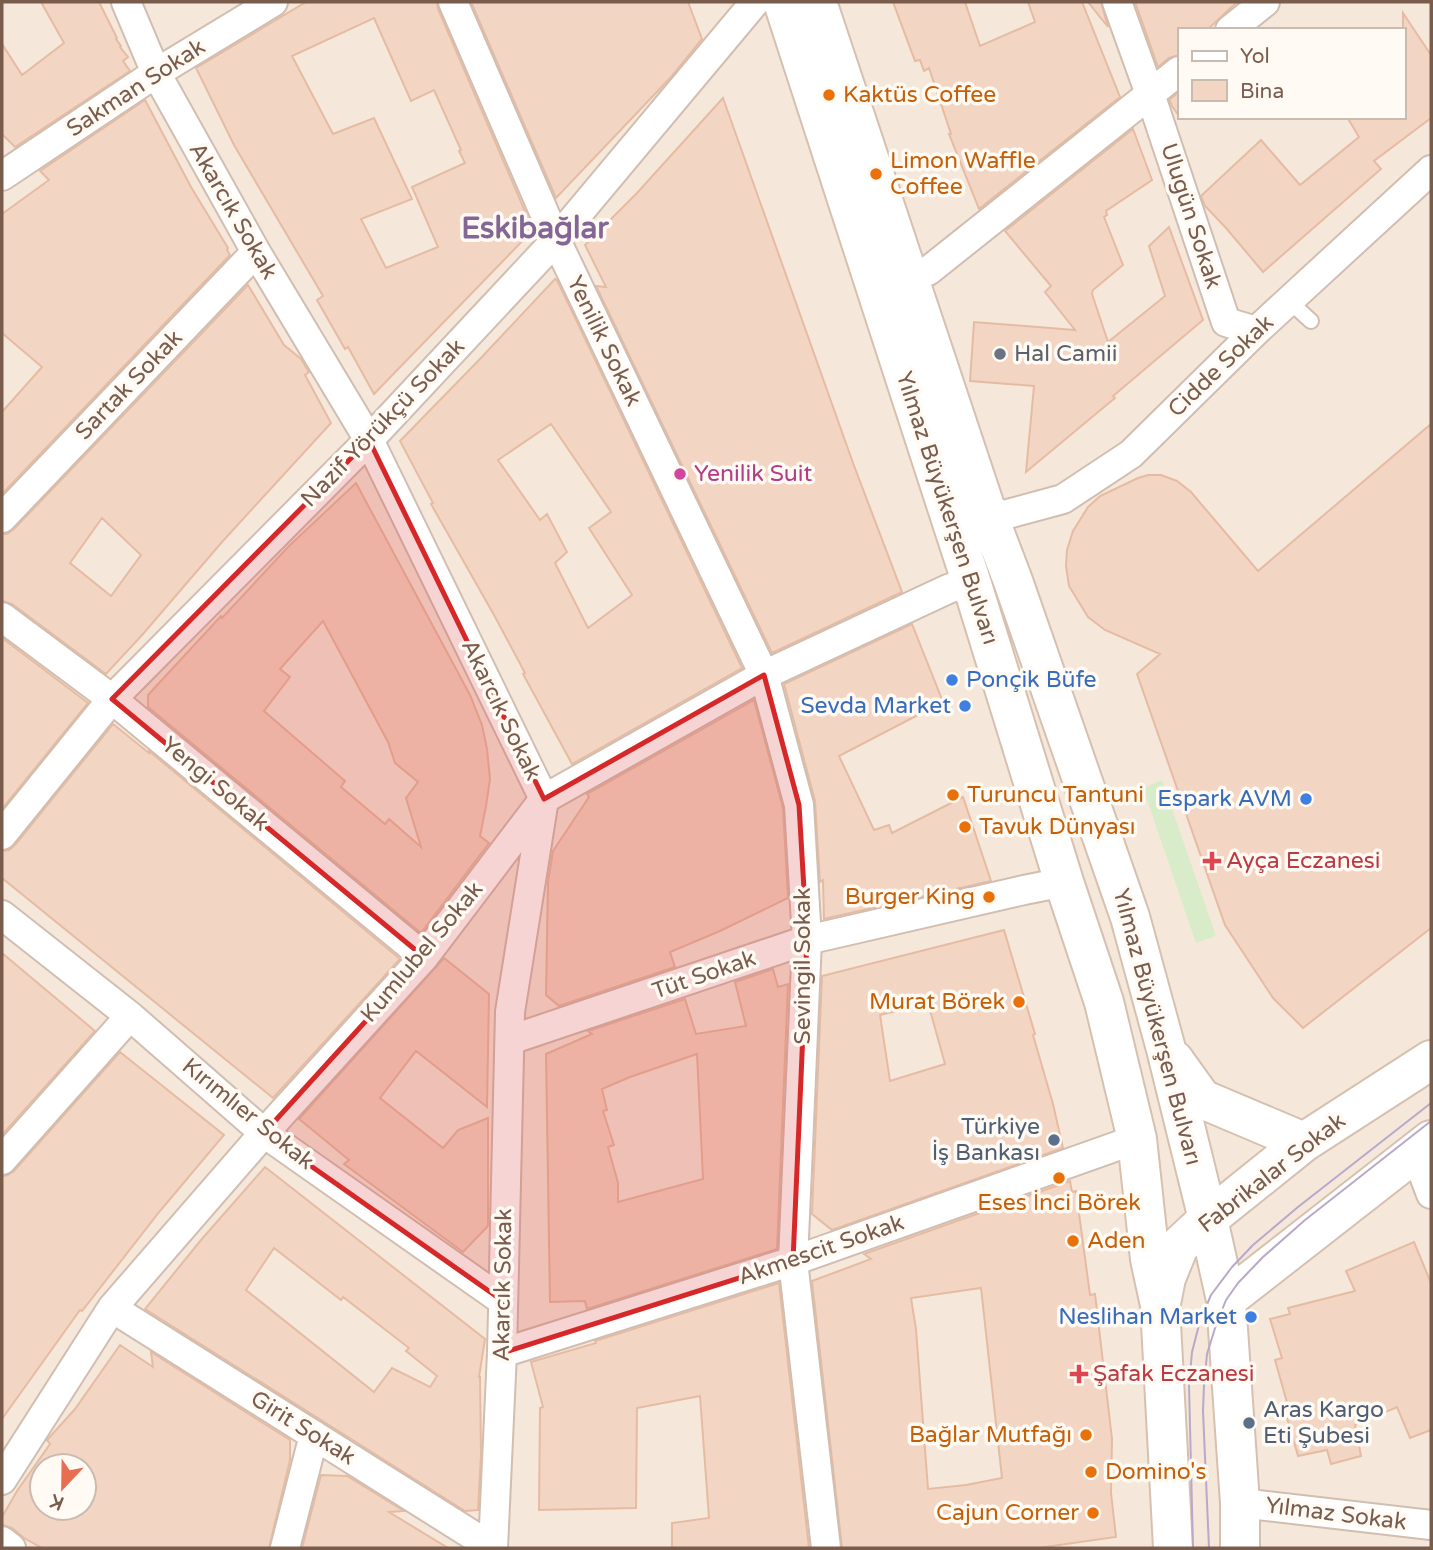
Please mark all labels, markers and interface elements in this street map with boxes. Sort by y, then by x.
legend [1178,28,1405,119]
street label: Sakman Sokak [61,33,211,143]
text: Yol [1240,44,1270,69]
text: Bina [1240,79,1284,104]
place label: Kaktüs Coffee [843,81,996,109]
marker: Kaktüs Coffee [821,87,837,103]
street label: Akarcık Sokak [183,138,283,284]
street label: Ulugün Sokak [1154,140,1228,292]
place label: Limon Waffle Coffee [890,147,1036,201]
marker: Limon Waffle Coffee [868,166,884,182]
district label: Eskibağlar [461,210,609,247]
street label: Yenilik Sokak [560,271,648,411]
street label: Cidde Sokak [1162,309,1280,423]
street label: Sartak Sokak [70,324,188,446]
street label: Nazif Yörükçü Sokak [295,333,471,513]
place label: Hal Camii [1014,340,1117,368]
marker: Hal Camii [992,346,1008,362]
street label: Yılmaz Büyükerşen Bulvarı [890,368,1004,648]
place label: Yenilik Suit [694,460,812,488]
marker: Yenilik Suit [672,466,688,482]
street label: Akarcık Sokak [455,635,547,785]
place label: Ponçik Büfe [966,666,1097,694]
marker: Ponçik Büfe [944,672,960,688]
place label: Sevda Market [800,692,951,720]
marker: Sevda Market [957,698,973,714]
street label: Yengi Sokak [155,731,275,837]
place label: Turuncu Tantuni [967,781,1144,809]
place label: Espark AVM [1157,785,1292,813]
marker: Turuncu Tantuni [945,787,961,803]
marker: Espark AVM [1298,791,1314,807]
place label: Tavuk Dünyası [979,813,1135,841]
marker: Tavuk Dünyası [957,819,973,835]
place label: Ayça Eczanesi [1226,847,1380,875]
marker: Ayça Eczanesi [1204,853,1220,869]
street label: Kumlubel Sokak [355,876,489,1028]
place label: Burger King [845,883,975,911]
street label: Yılmaz Büyükerşen Bulvarı [1107,886,1207,1168]
street label: Sevingil Sokak [789,888,817,1044]
marker: Burger King [981,889,997,905]
street label: Tüt Sokak [649,944,759,1006]
place label: Murat Börek [869,988,1005,1016]
marker: Murat Börek [1011,994,1027,1010]
street label: Kırımlıer Sokak [176,1052,320,1176]
street label: Fabrikalar Sokak [1193,1107,1351,1239]
place label: Türkiye İş Bankası [932,1113,1040,1167]
marker: Türkiye İş Bankası [1046,1132,1062,1148]
marker: Eses İnci Börek [1051,1170,1067,1186]
place label: Eses İnci Börek [977,1189,1141,1217]
street label: Akarcık Sokak [488,1208,518,1362]
street label: Akmescit Sokak [734,1209,908,1291]
place label: Aden [1087,1227,1145,1255]
marker: Aden [1065,1233,1081,1249]
place label: Neslihan Market [1058,1303,1237,1331]
marker: Neslihan Market [1243,1309,1259,1325]
place label: Şafak Eczanesi [1093,1360,1254,1388]
marker: Şafak Eczanesi [1071,1366,1087,1382]
street label: Girit Sokak [245,1385,361,1471]
place label: Aras Kargo Eti Şubesi [1263,1396,1384,1450]
marker: Aras Kargo Eti Şubesi [1241,1415,1257,1431]
place label: Bağlar Mutfağı [909,1421,1072,1449]
marker: Bağlar Mutfağı [1078,1427,1094,1443]
north arrow [28,1452,98,1522]
place label: Domino's [1105,1458,1207,1486]
marker: Domino's [1083,1464,1099,1480]
text: K [47,1489,67,1514]
street label: Yılmaz Sokak [1264,1491,1408,1537]
place label: Cajun Corner [936,1499,1079,1527]
marker: Cajun Corner [1085,1505,1101,1521]

